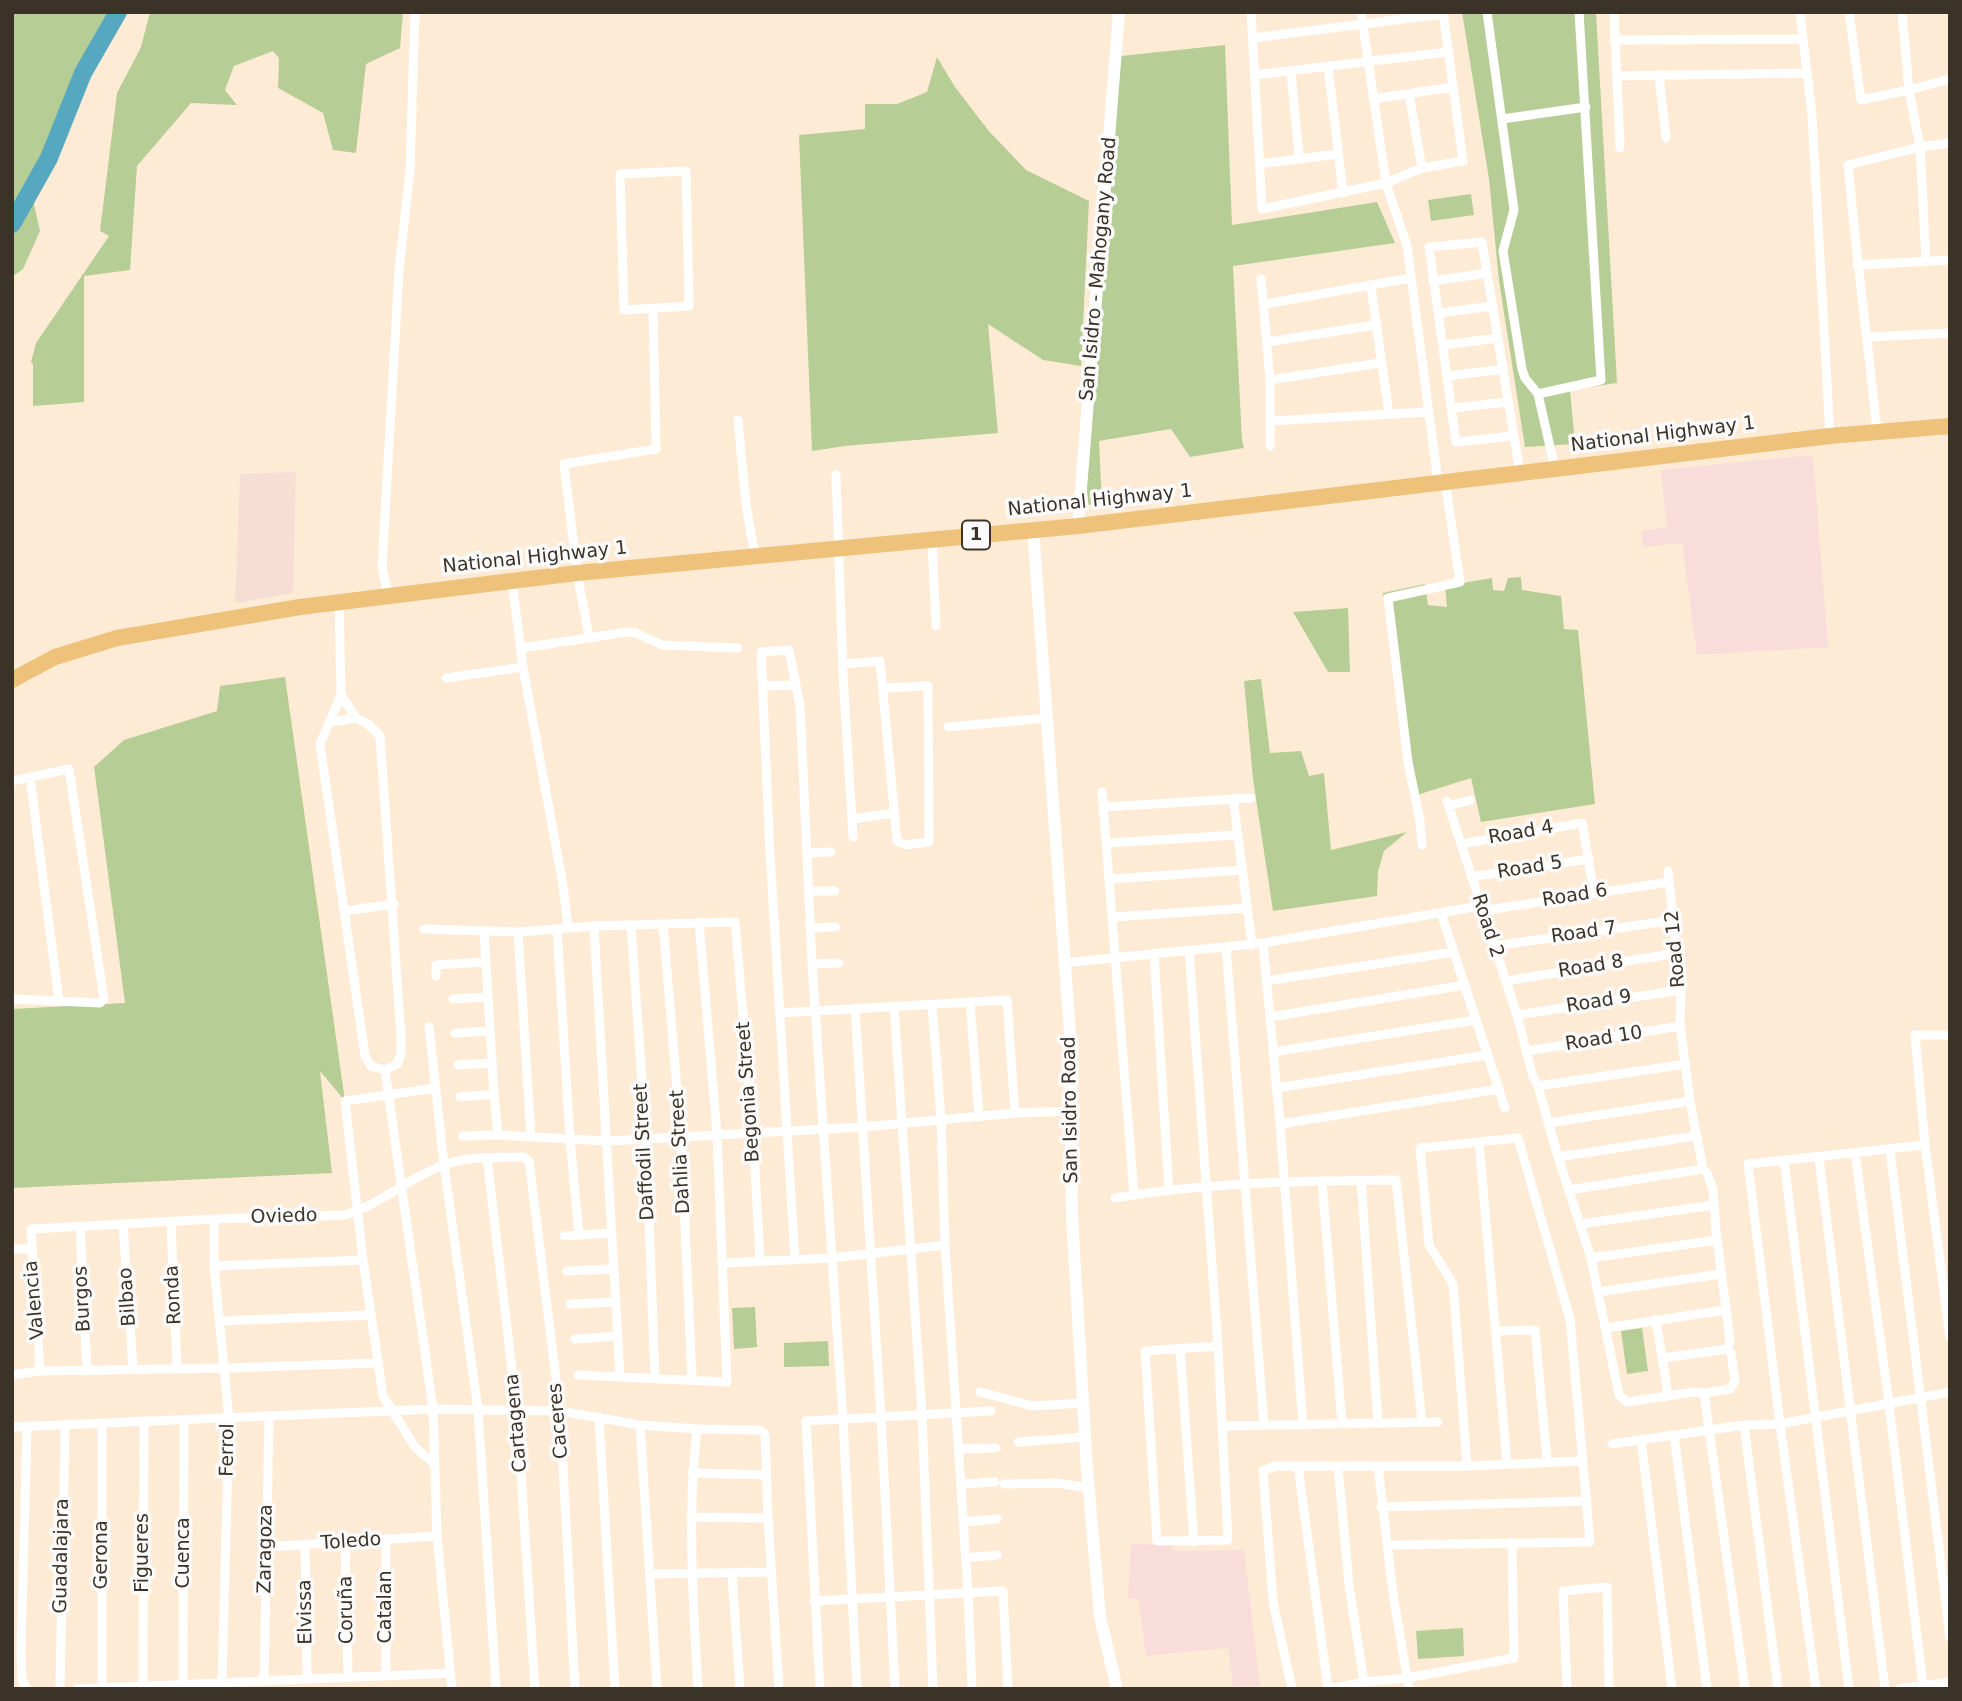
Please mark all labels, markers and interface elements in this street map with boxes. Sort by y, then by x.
street label: San Isidro - Mahogany Road [1076,136,1122,402]
street label: National Highway 1 [1570,412,1756,458]
street label: National Highway 1 [1007,480,1193,522]
road number: 1 [962,520,990,550]
street label: National Highway 1 [442,537,628,579]
street label: Road 4 [1487,816,1555,850]
street label: Road 5 [1496,852,1564,884]
street label: Road 6 [1541,880,1609,912]
street label: Road 2 [1466,891,1508,961]
street label: Road 12 [1661,909,1691,989]
street label: Road 7 [1550,917,1618,949]
street label: Road 8 [1557,951,1625,983]
street label: Road 9 [1565,986,1633,1018]
street label: Begonia Street [733,1021,765,1163]
street label: Road 10 [1564,1022,1644,1056]
street label: San Isidro Road [1058,1036,1084,1184]
street label: Daffodil Street [630,1083,660,1221]
street label: Dahlia Street [666,1089,696,1215]
street label: Oviedo [250,1204,318,1230]
street label: Valencia [20,1259,50,1341]
street label: Burgos [70,1265,96,1333]
street label: Ronda [161,1265,187,1325]
street label: Bilbao [115,1267,141,1327]
street label: Cartagena [501,1373,533,1473]
street label: Caceres [544,1382,574,1460]
street label: Ferrol [216,1423,240,1477]
street label: Guadalajara [50,1498,74,1614]
street label: Zaragoza [254,1504,278,1594]
street label: Figueres [132,1513,154,1593]
street label: Cuenca [173,1517,195,1589]
street label: Gerona [91,1520,113,1590]
street label: Toledo [320,1529,382,1555]
street label: Catalan [375,1571,397,1643]
street label: Coruña [335,1576,359,1644]
street label: Elvissa [294,1579,318,1645]

